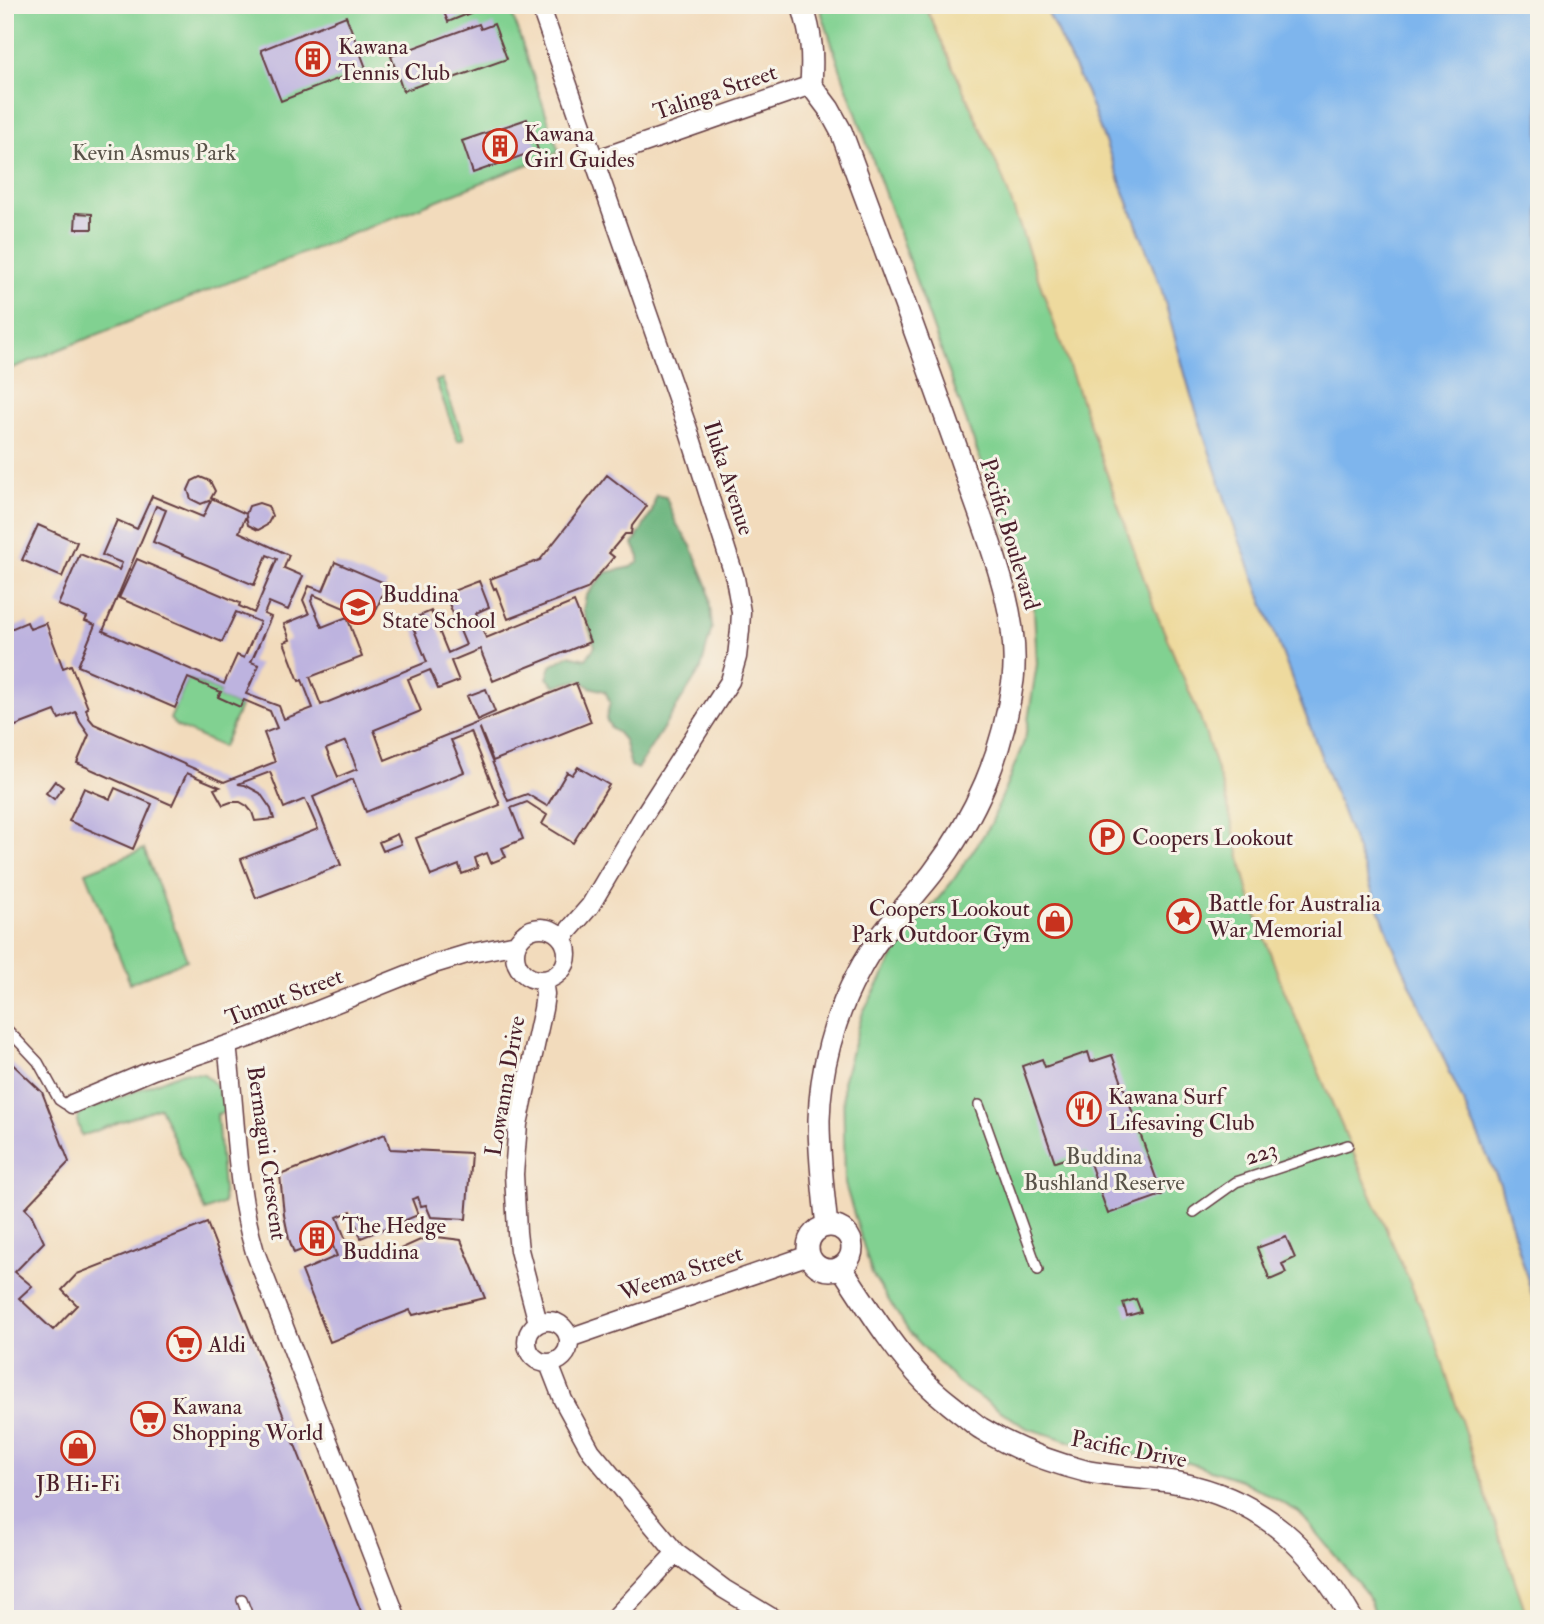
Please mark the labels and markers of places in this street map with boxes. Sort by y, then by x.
place label: Kawana Tennis Club [338,32,450,87]
building icon: Kawana Tennis Club [294,40,332,78]
place label: Kawana Girl Guides [524,119,635,174]
building icon: Kawana Girl Guides [481,127,519,165]
place label: Buddina State School [382,580,496,635]
school or university icon: Buddina State School [339,588,377,626]
parking icon: Coopers Lookout [1088,818,1126,856]
place label: Coopers Lookout [1132,823,1293,853]
place label: Battle for Australia War Memorial [1207,889,1381,944]
place label: Coopers Lookout Park Outdoor Gym [851,894,1030,949]
place icon: Battle for Australia War Memorial [1165,897,1203,935]
shop icon: Coopers Lookout Park Outdoor Gym [1036,902,1074,940]
place label: Kawana Surf Lifesaving Club [1108,1082,1255,1137]
restaurant icon: Kawana Surf Lifesaving Club [1065,1090,1103,1128]
place label: The Hedge Buddina [342,1211,446,1266]
building icon: The Hedge Buddina [298,1219,336,1257]
supermarket icon: Aldi [165,1325,203,1363]
place label: Aldi [207,1330,246,1359]
place label: Kawana Shopping World [172,1392,323,1448]
supermarket icon: Kawana Shopping World [129,1400,167,1438]
shop icon: JB Hi-Fi [59,1429,97,1467]
place label: JB Hi-Fi [35,1469,120,1498]

